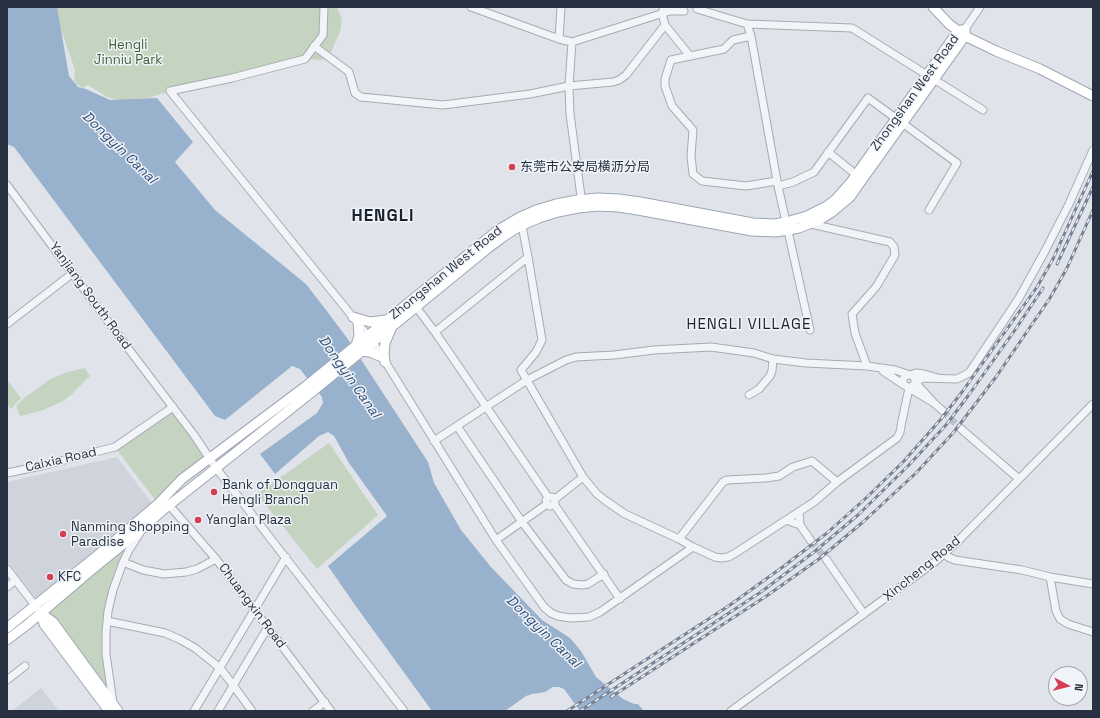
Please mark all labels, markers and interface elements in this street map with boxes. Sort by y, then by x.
street label: Zhongshan West Road [867,32,963,154]
park label: Hengli Jinniu Park [94,37,162,68]
water label: Dongyin Canal [78,108,160,188]
place label: 东莞市公安局横沥分局 [520,159,650,175]
marker: 东莞市公安局横沥分局 [507,162,517,172]
district label: HENGLI [352,206,414,226]
street label: Zhongshan West Road [387,223,505,323]
street label: Yanjiang South Road [46,239,134,353]
district label: HENGLI VILLAGE [687,316,811,334]
water label: Dongyin Canal [314,333,384,421]
street label: Caixia Road [24,444,98,476]
place label: Bank of Dongguan Hengli Branch [222,477,338,508]
marker: Bank of Dongguan Hengli Branch [209,487,219,497]
place label: Yanglan Plaza [206,512,291,528]
marker: Yanglan Plaza [193,515,203,525]
place label: Nanming Shopping Paradise [71,519,189,550]
marker: Nanming Shopping Paradise [58,529,68,539]
street label: Xincheng Road [880,533,964,605]
street label: Chuangxin Road [215,561,289,651]
place label: KFC [58,569,81,585]
marker: KFC [45,572,55,582]
water label: Dongyin Canal [502,592,584,672]
north arrow [1048,666,1088,706]
text: N [1072,683,1086,692]

